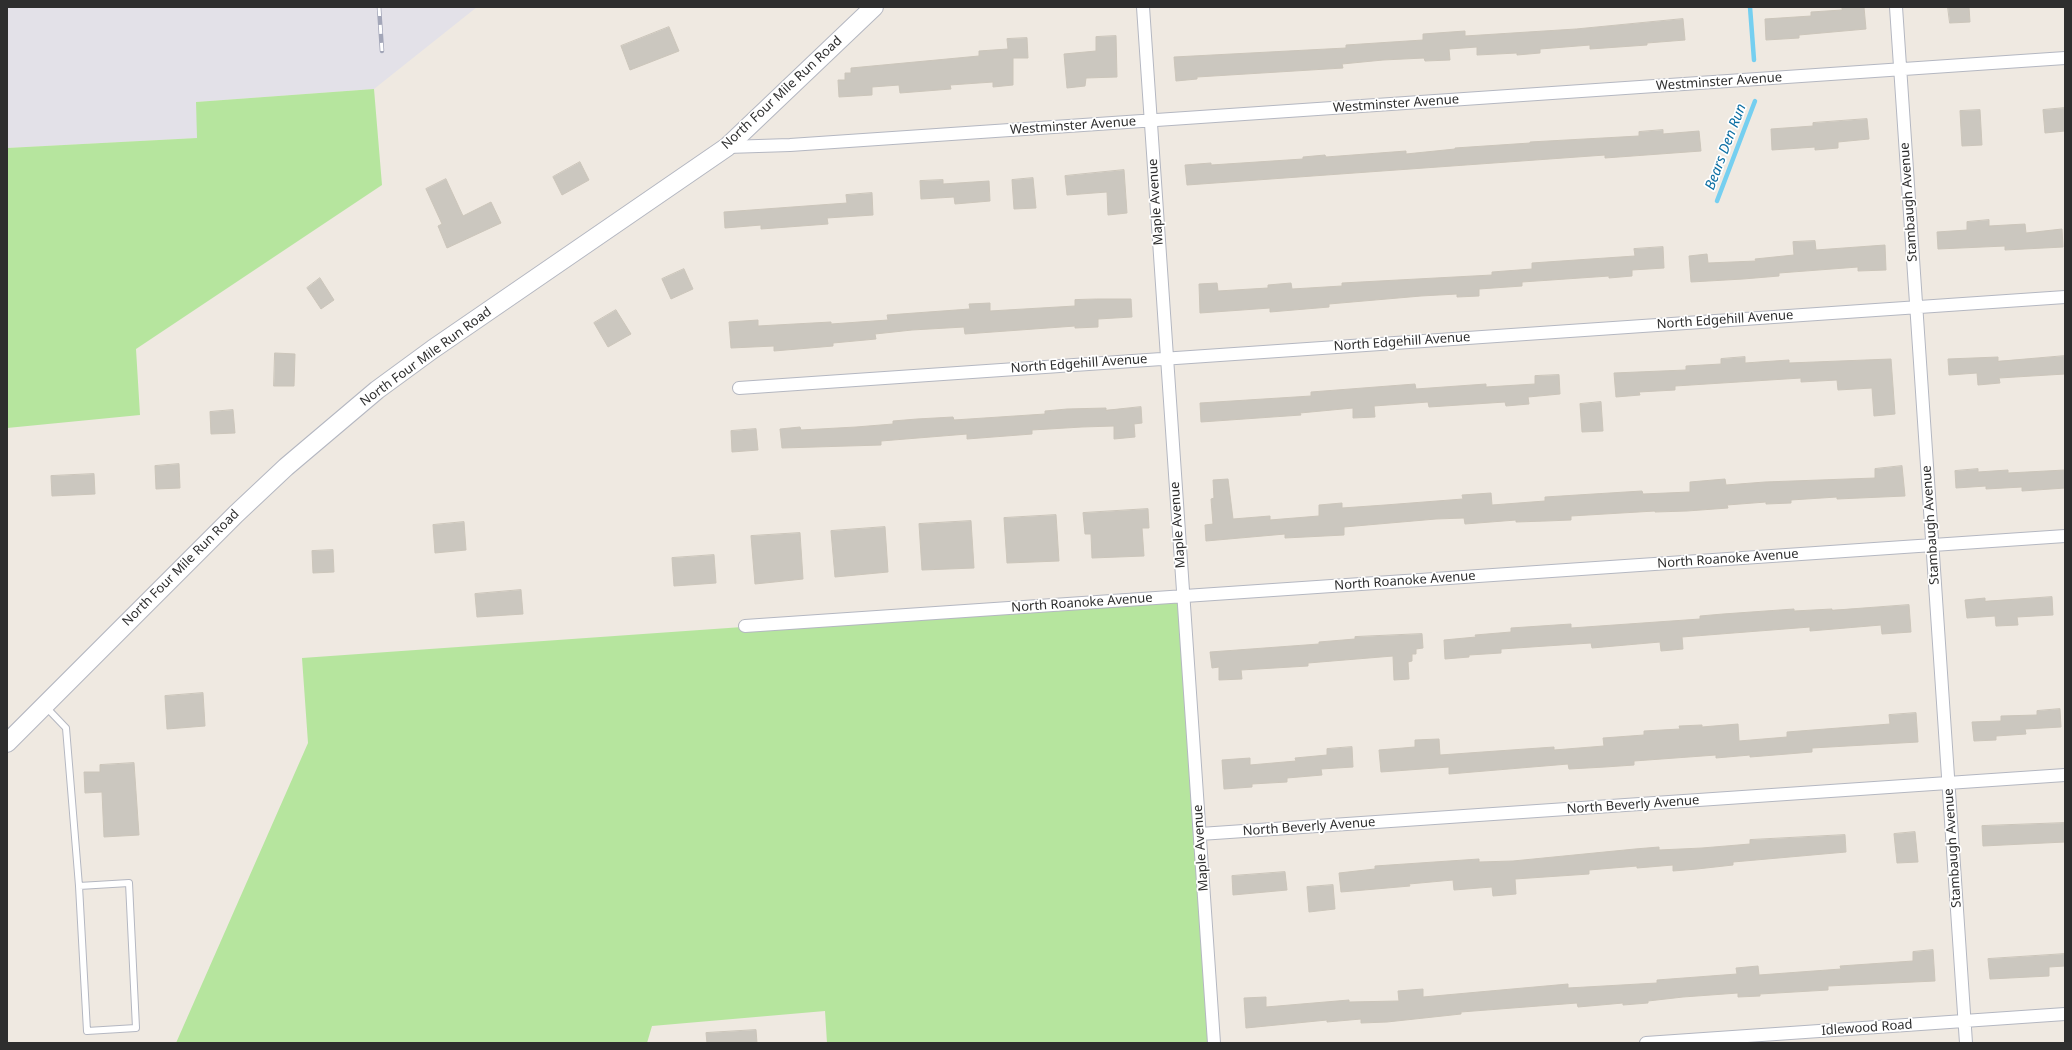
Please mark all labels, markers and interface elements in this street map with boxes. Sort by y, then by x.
street label: North Four Mile Run Road [719,33,845,153]
street label: Westminster Avenue [1655,70,1783,94]
street label: Westminster Avenue [1332,92,1460,116]
water label: Bears Den Run [1702,102,1750,192]
street label: Westminster Avenue [1009,114,1137,138]
street label: Stambaugh Avenue [1897,142,1921,262]
street label: Maple Avenue [1145,158,1167,246]
street label: North Four Mile Run Road [357,304,495,410]
street label: North Edgehill Avenue [1656,307,1794,333]
street label: North Edgehill Avenue [1333,329,1471,355]
street label: North Edgehill Avenue [1010,351,1148,377]
street label: Stambaugh Avenue [1919,465,1943,585]
street label: Maple Avenue [1167,481,1189,569]
street label: North Four Mile Run Road [119,506,243,630]
street label: North Roanoke Avenue [1657,546,1799,572]
street label: North Roanoke Avenue [1334,568,1476,594]
street label: North Roanoke Avenue [1011,590,1153,616]
street label: Stambaugh Avenue [1941,788,1965,908]
street label: North Beverly Avenue [1566,793,1700,817]
street label: Maple Avenue [1190,804,1212,892]
street label: North Beverly Avenue [1242,815,1376,839]
street label: Idlewood Road [1821,1017,1913,1039]

